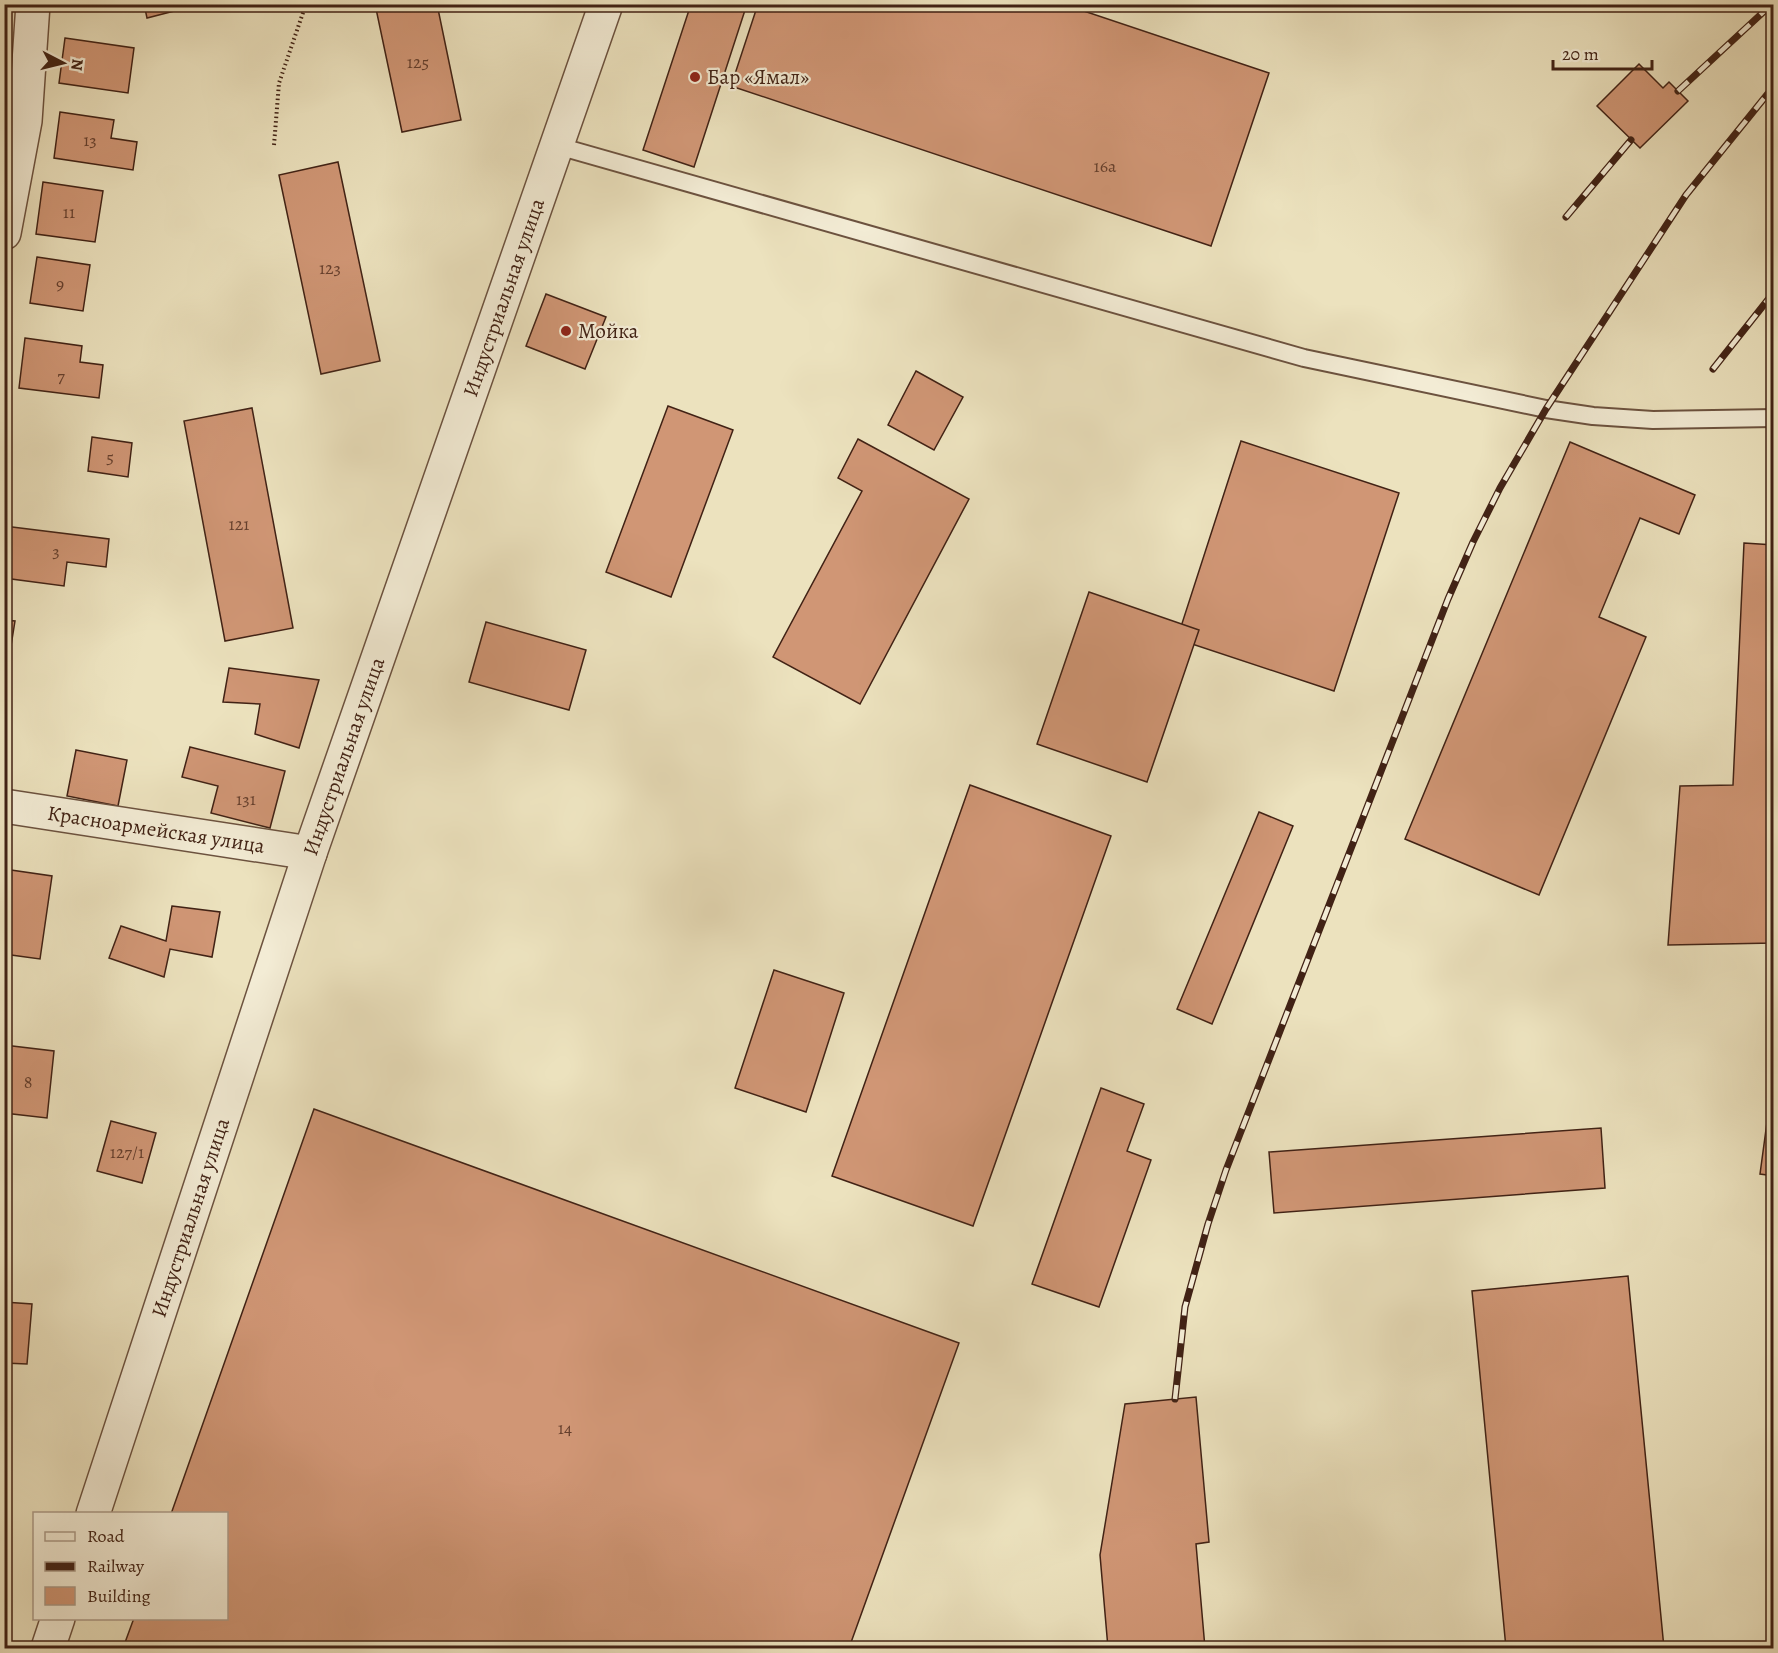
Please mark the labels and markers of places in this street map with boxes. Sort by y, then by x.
place label: Бар «Ямал» [707,63,809,91]
marker: Бар «Ямал» [688,70,702,84]
place label: Мойка [578,317,639,345]
marker: Мойка [559,324,573,338]

